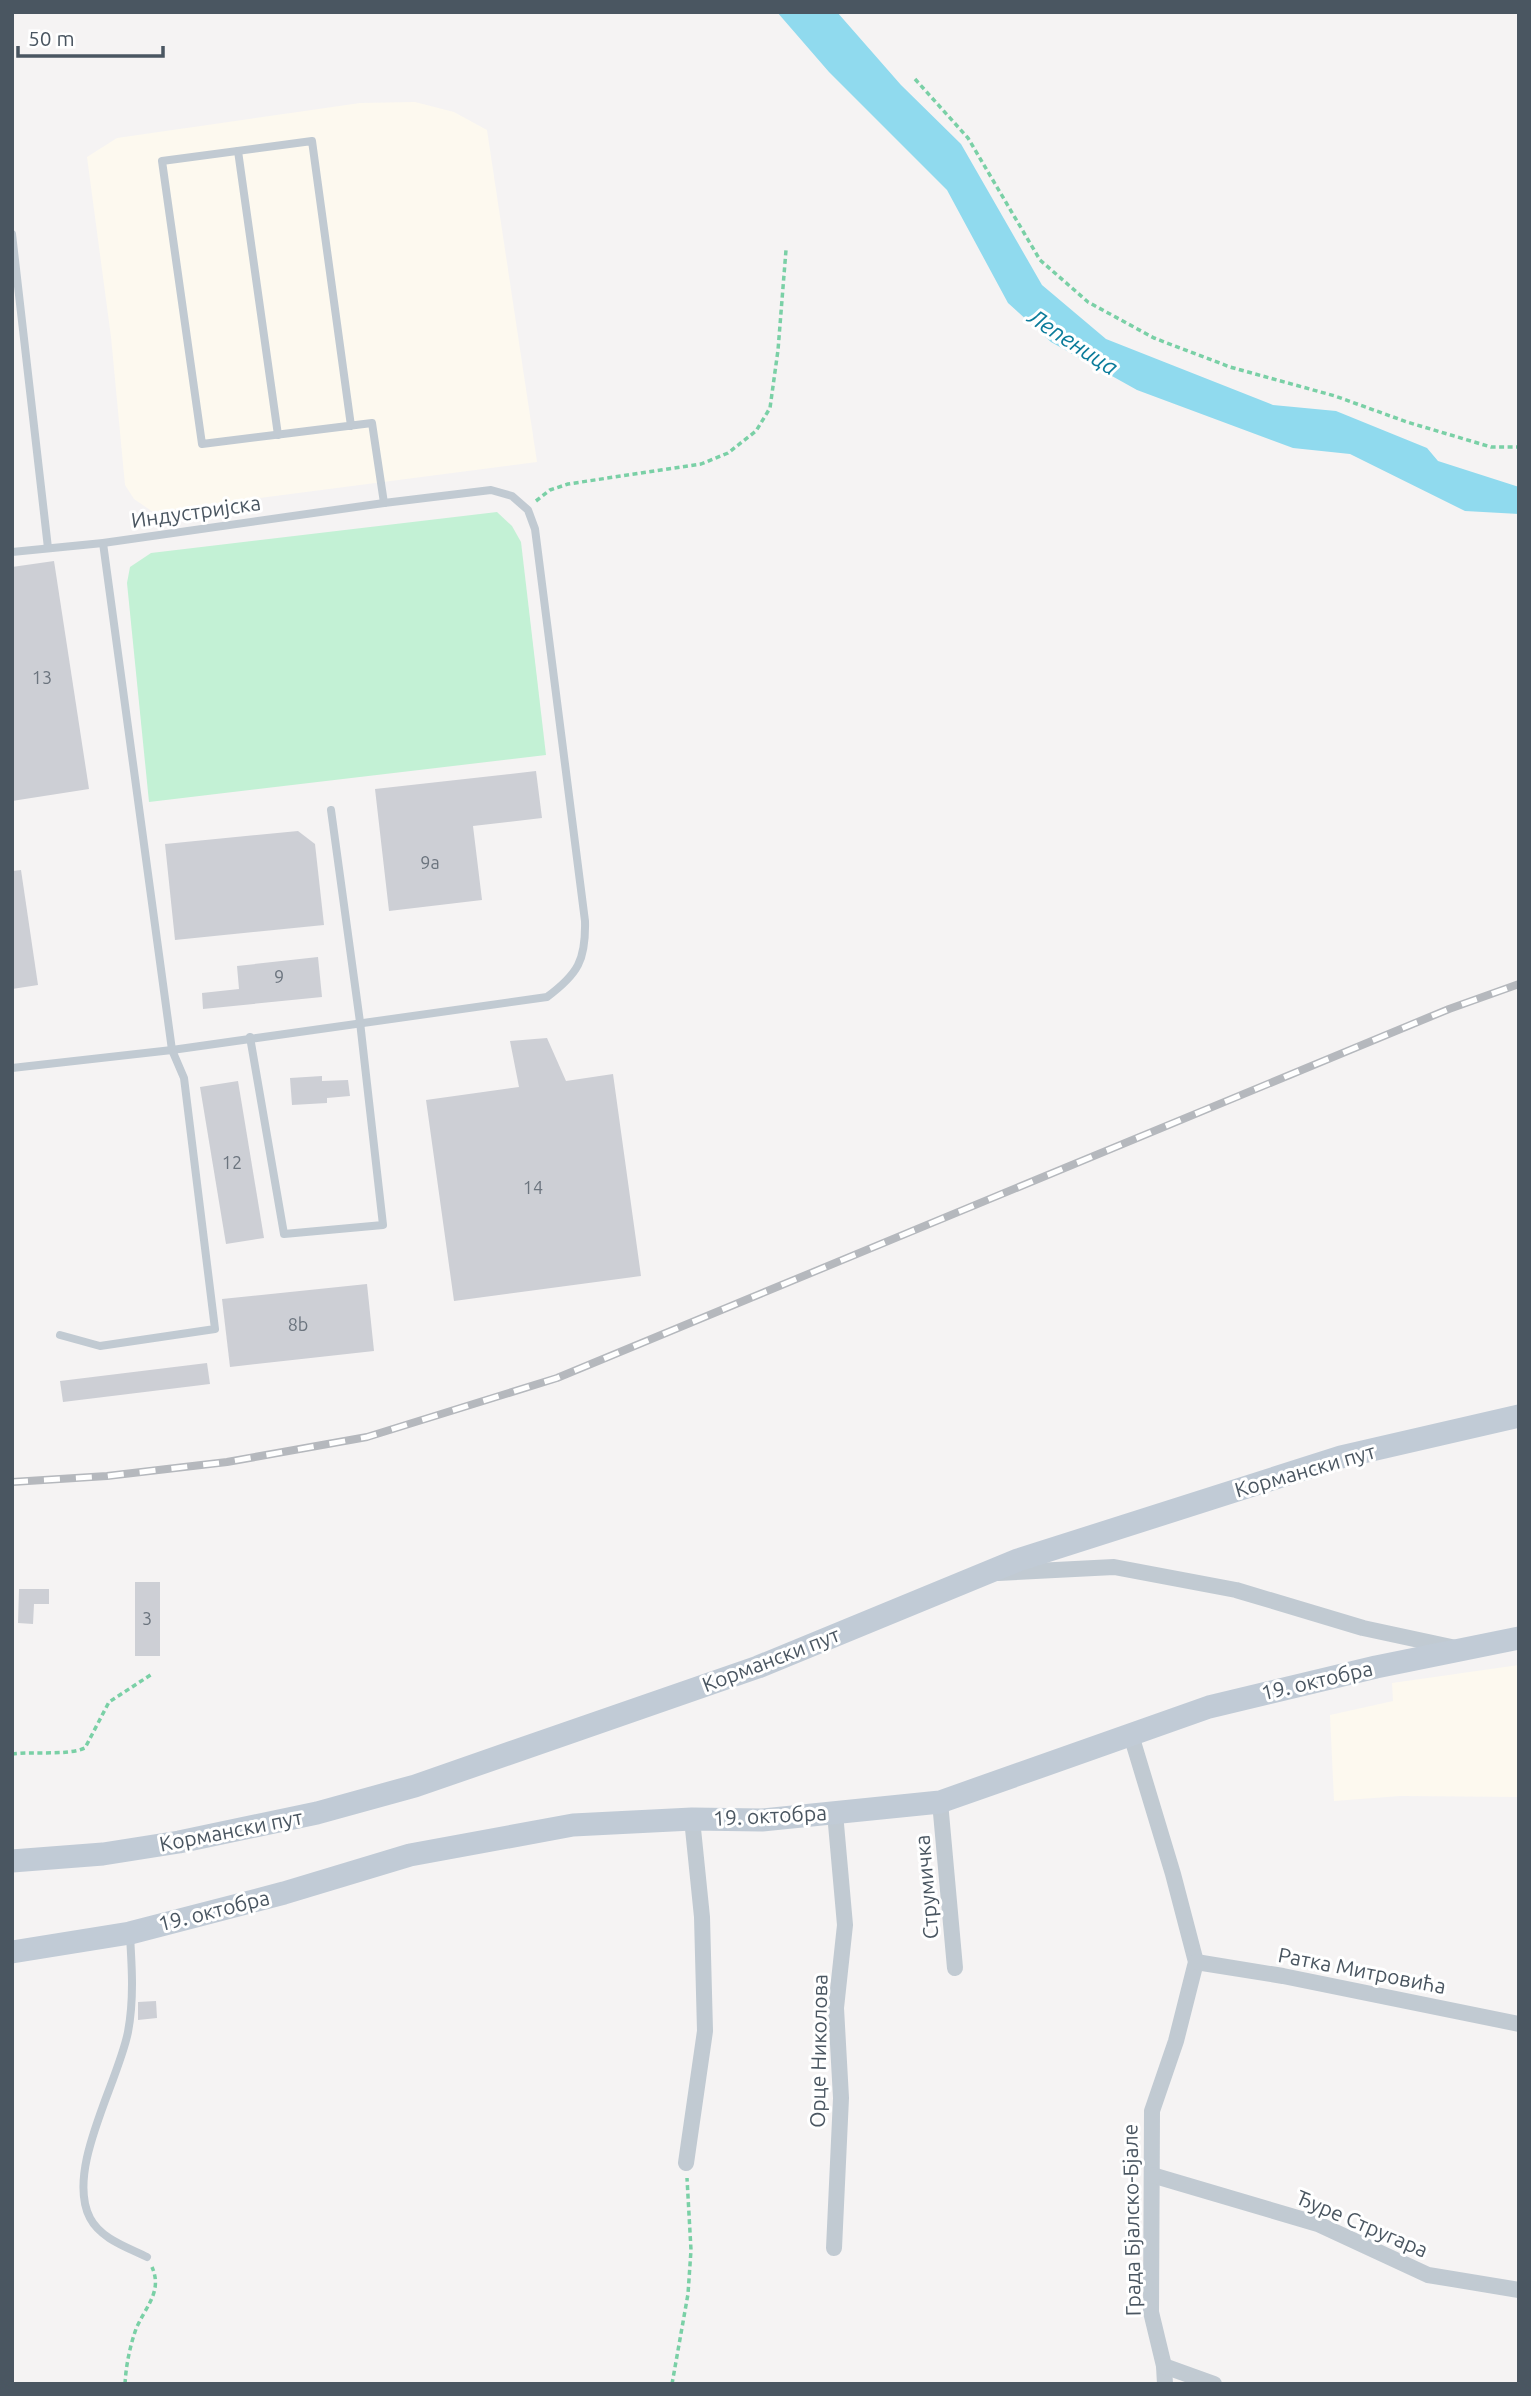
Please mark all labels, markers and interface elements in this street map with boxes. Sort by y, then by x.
scale bar [18,14,163,58]
text: 50 m [28,26,75,50]
water label: Лепеница [1023,303,1123,380]
street label: Индустријска [129,490,262,532]
house number: 13 [32,667,52,687]
house number: 9a [420,852,440,872]
house number: 9 [274,966,284,986]
house number: 12 [222,1152,242,1172]
house number: 14 [523,1177,543,1197]
house number: 8b [288,1314,308,1334]
street label: Кормански пут [1232,1438,1378,1502]
house number: 3 [142,1608,152,1628]
street label: Кормански пут [699,1622,843,1696]
street label: 19. октобра [1259,1656,1375,1705]
street label: 19. октобра [713,1800,827,1830]
street label: Кормански пут [157,1804,305,1856]
street label: Струмичка [909,1834,943,1940]
street label: 19. октобра [156,1885,272,1935]
street label: Ратка Митровића [1276,1942,1448,1998]
street label: Орце Николова [805,1974,831,2128]
street label: Града Бјалско-Бјале [1117,2124,1145,2316]
street label: Ђуре Стругара [1293,2185,1432,2262]

